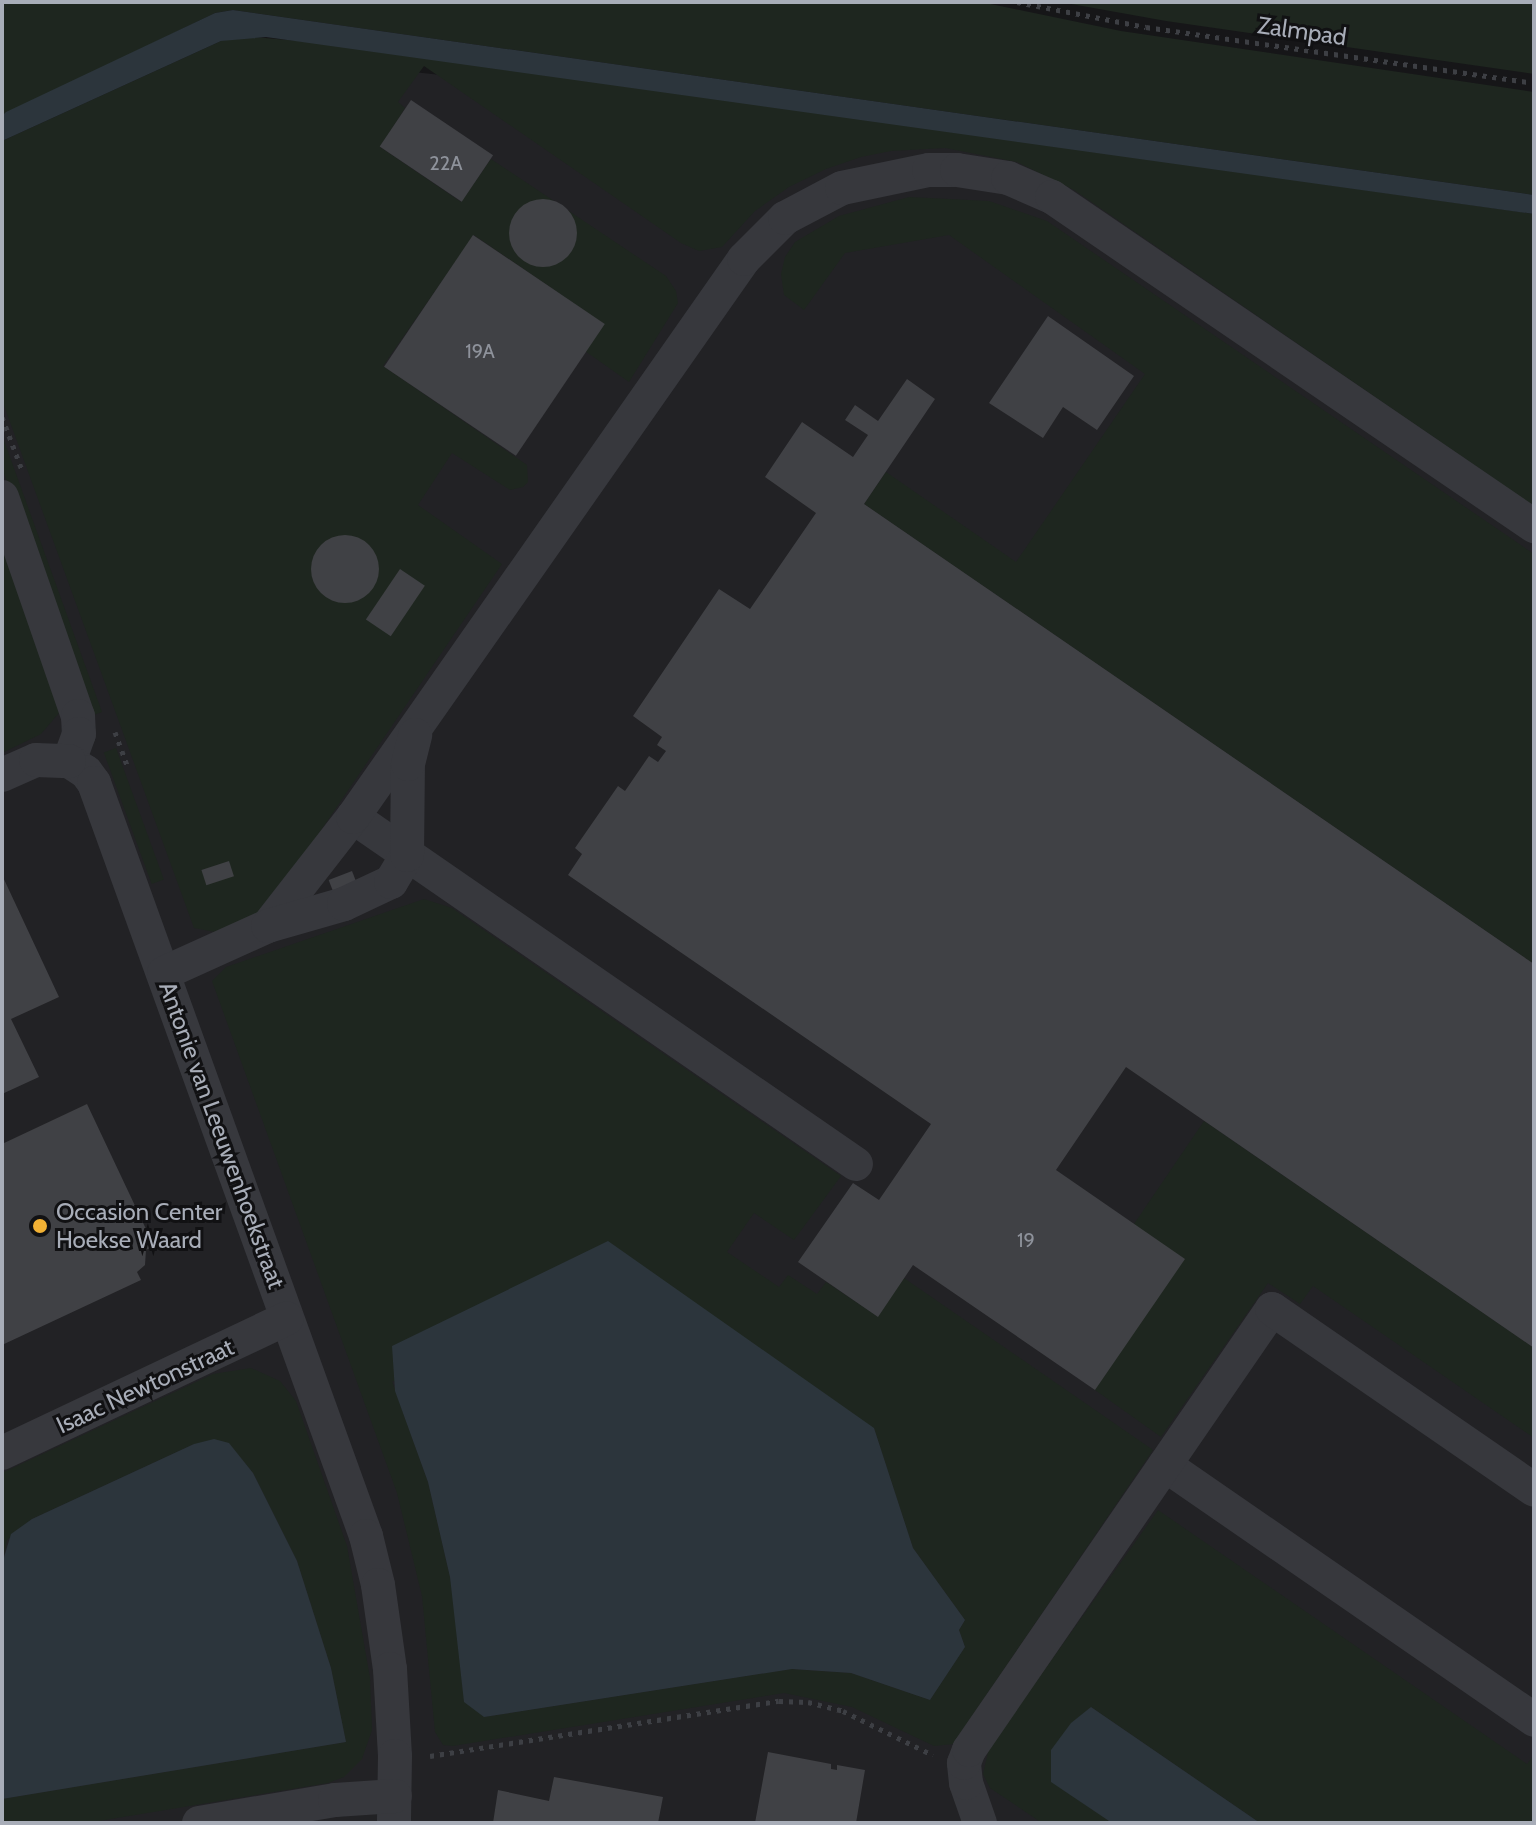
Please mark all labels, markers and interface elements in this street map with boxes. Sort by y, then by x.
street label: Zalmpad [1256,11,1348,51]
house number: 22A [429,151,463,175]
house number: 19A [465,339,495,363]
street label: Antonie van Leeuwenhoekstraat [153,977,291,1293]
place label: Occasion Center Hoekse Waard [56,1198,222,1254]
marker: Occasion Center Hoekse Waard [31,1217,49,1235]
house number: 19 [1017,1228,1035,1252]
street label: Isaac Newtonstraat [52,1332,238,1440]

